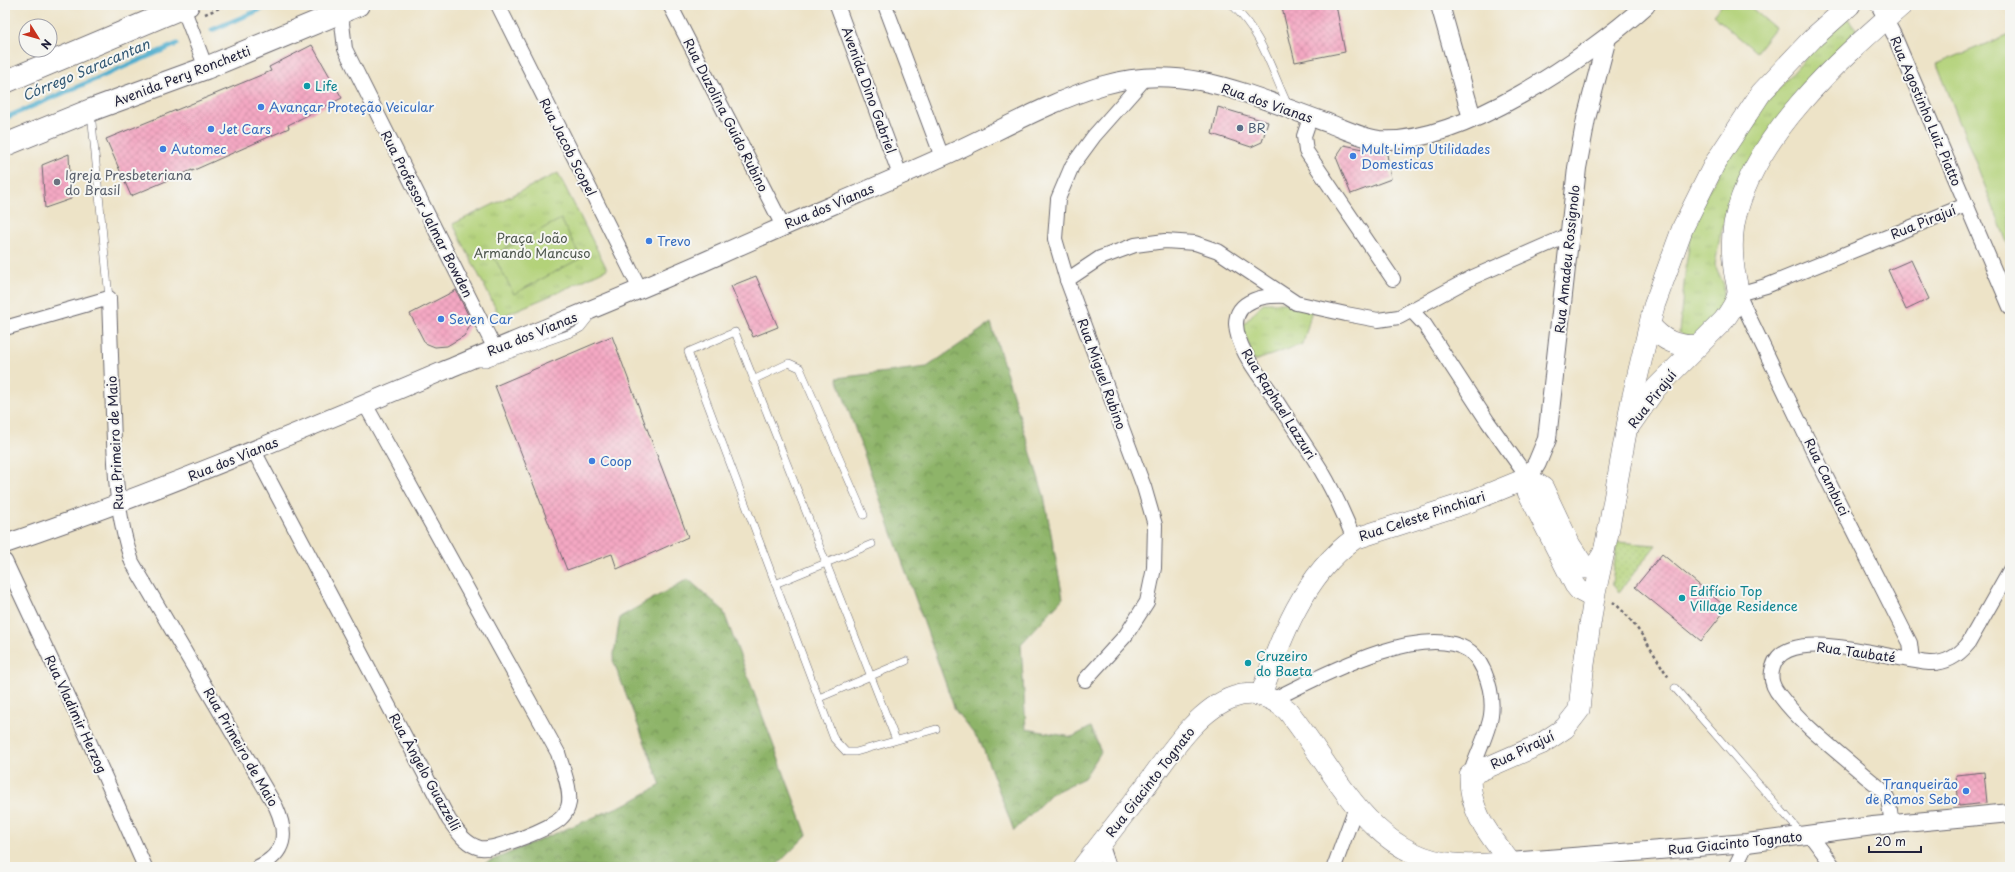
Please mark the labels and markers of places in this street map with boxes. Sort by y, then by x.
place label: Life [315,76,338,95]
marker: Life [302,81,312,91]
place label: Avançar Proteção Veicular [269,97,434,116]
marker: Avançar Proteção Veicular [256,102,266,112]
place label: BR [1248,118,1266,137]
place label: Jet Cars [219,119,271,138]
marker: BR [1235,123,1245,133]
marker: Jet Cars [206,124,216,134]
place label: Automec [171,139,226,158]
place label: Mult Limp Utilidades Domesticas [1361,139,1490,173]
marker: Automec [158,144,168,154]
marker: Mult Limp Utilidades Domesticas [1348,151,1358,161]
place label: Igreja Presbeteriana do Brasil [65,165,192,199]
marker: Igreja Presbeteriana do Brasil [52,177,62,187]
place label: Trevo [657,231,691,250]
marker: Trevo [644,236,654,246]
place label: Seven Car [449,309,513,328]
marker: Seven Car [436,314,446,324]
place label: Coop [600,451,632,470]
marker: Coop [587,456,597,466]
place label: Edifício Top Village Residence [1690,581,1798,615]
marker: Edifício Top Village Residence [1677,593,1687,603]
place label: Cruzeiro do Baeta [1256,646,1313,680]
marker: Cruzeiro do Baeta [1243,658,1253,668]
place label: Tranqueirão de Ramos Sebo [1865,774,1958,808]
marker: Tranqueirão de Ramos Sebo [1961,786,1971,796]

